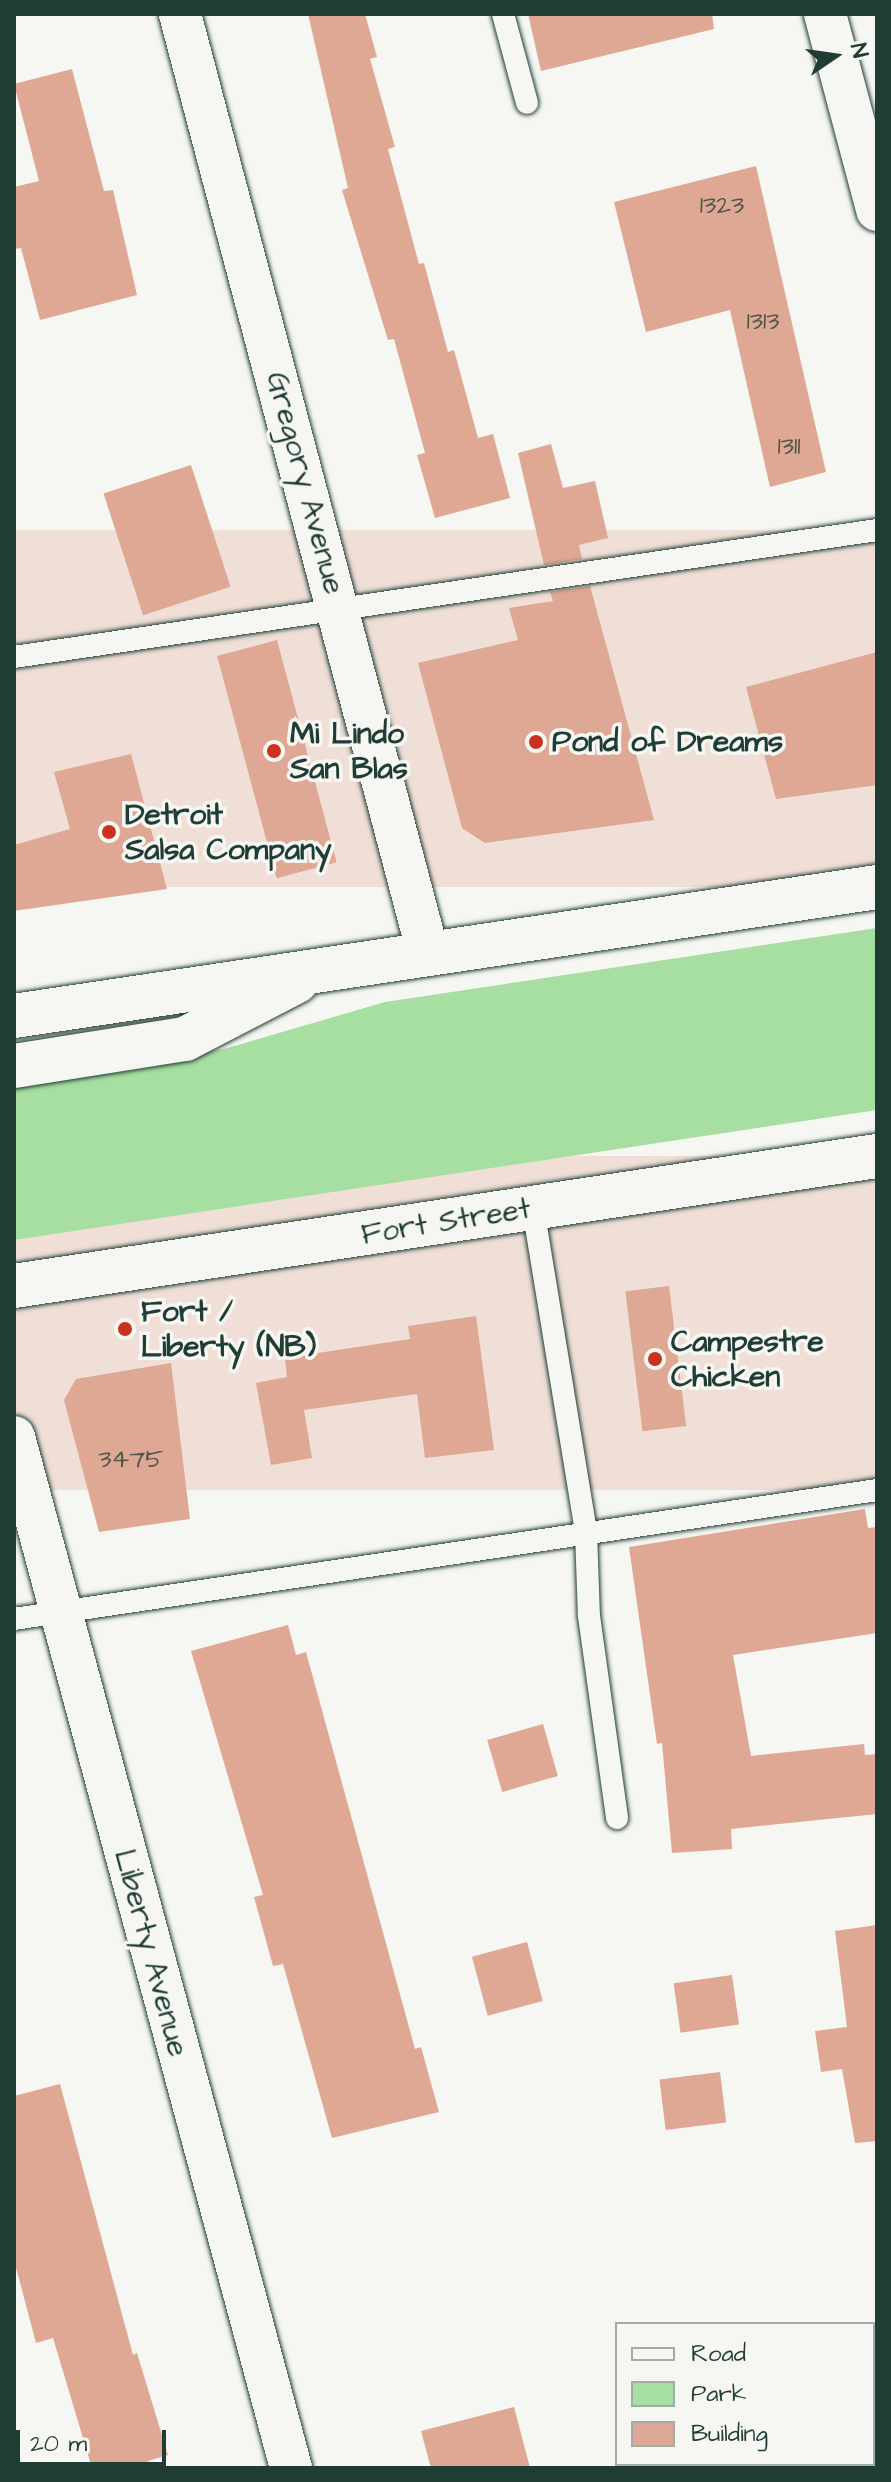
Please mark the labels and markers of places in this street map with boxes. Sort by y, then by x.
place label: Mi Lindo San Blas [290,716,408,786]
place label: Pond of Dreams [552,724,783,760]
marker: Pond of Dreams [527,733,545,751]
marker: Mi Lindo San Blas [265,742,283,760]
place label: Detroit Salsa Company [125,797,331,868]
marker: Detroit Salsa Company [100,823,118,841]
place label: Fort / Liberty (NB) [141,1294,316,1364]
marker: Fort / Liberty (NB) [116,1320,134,1338]
place label: Campestre Chicken [671,1324,824,1394]
marker: Campestre Chicken [646,1350,664,1368]

